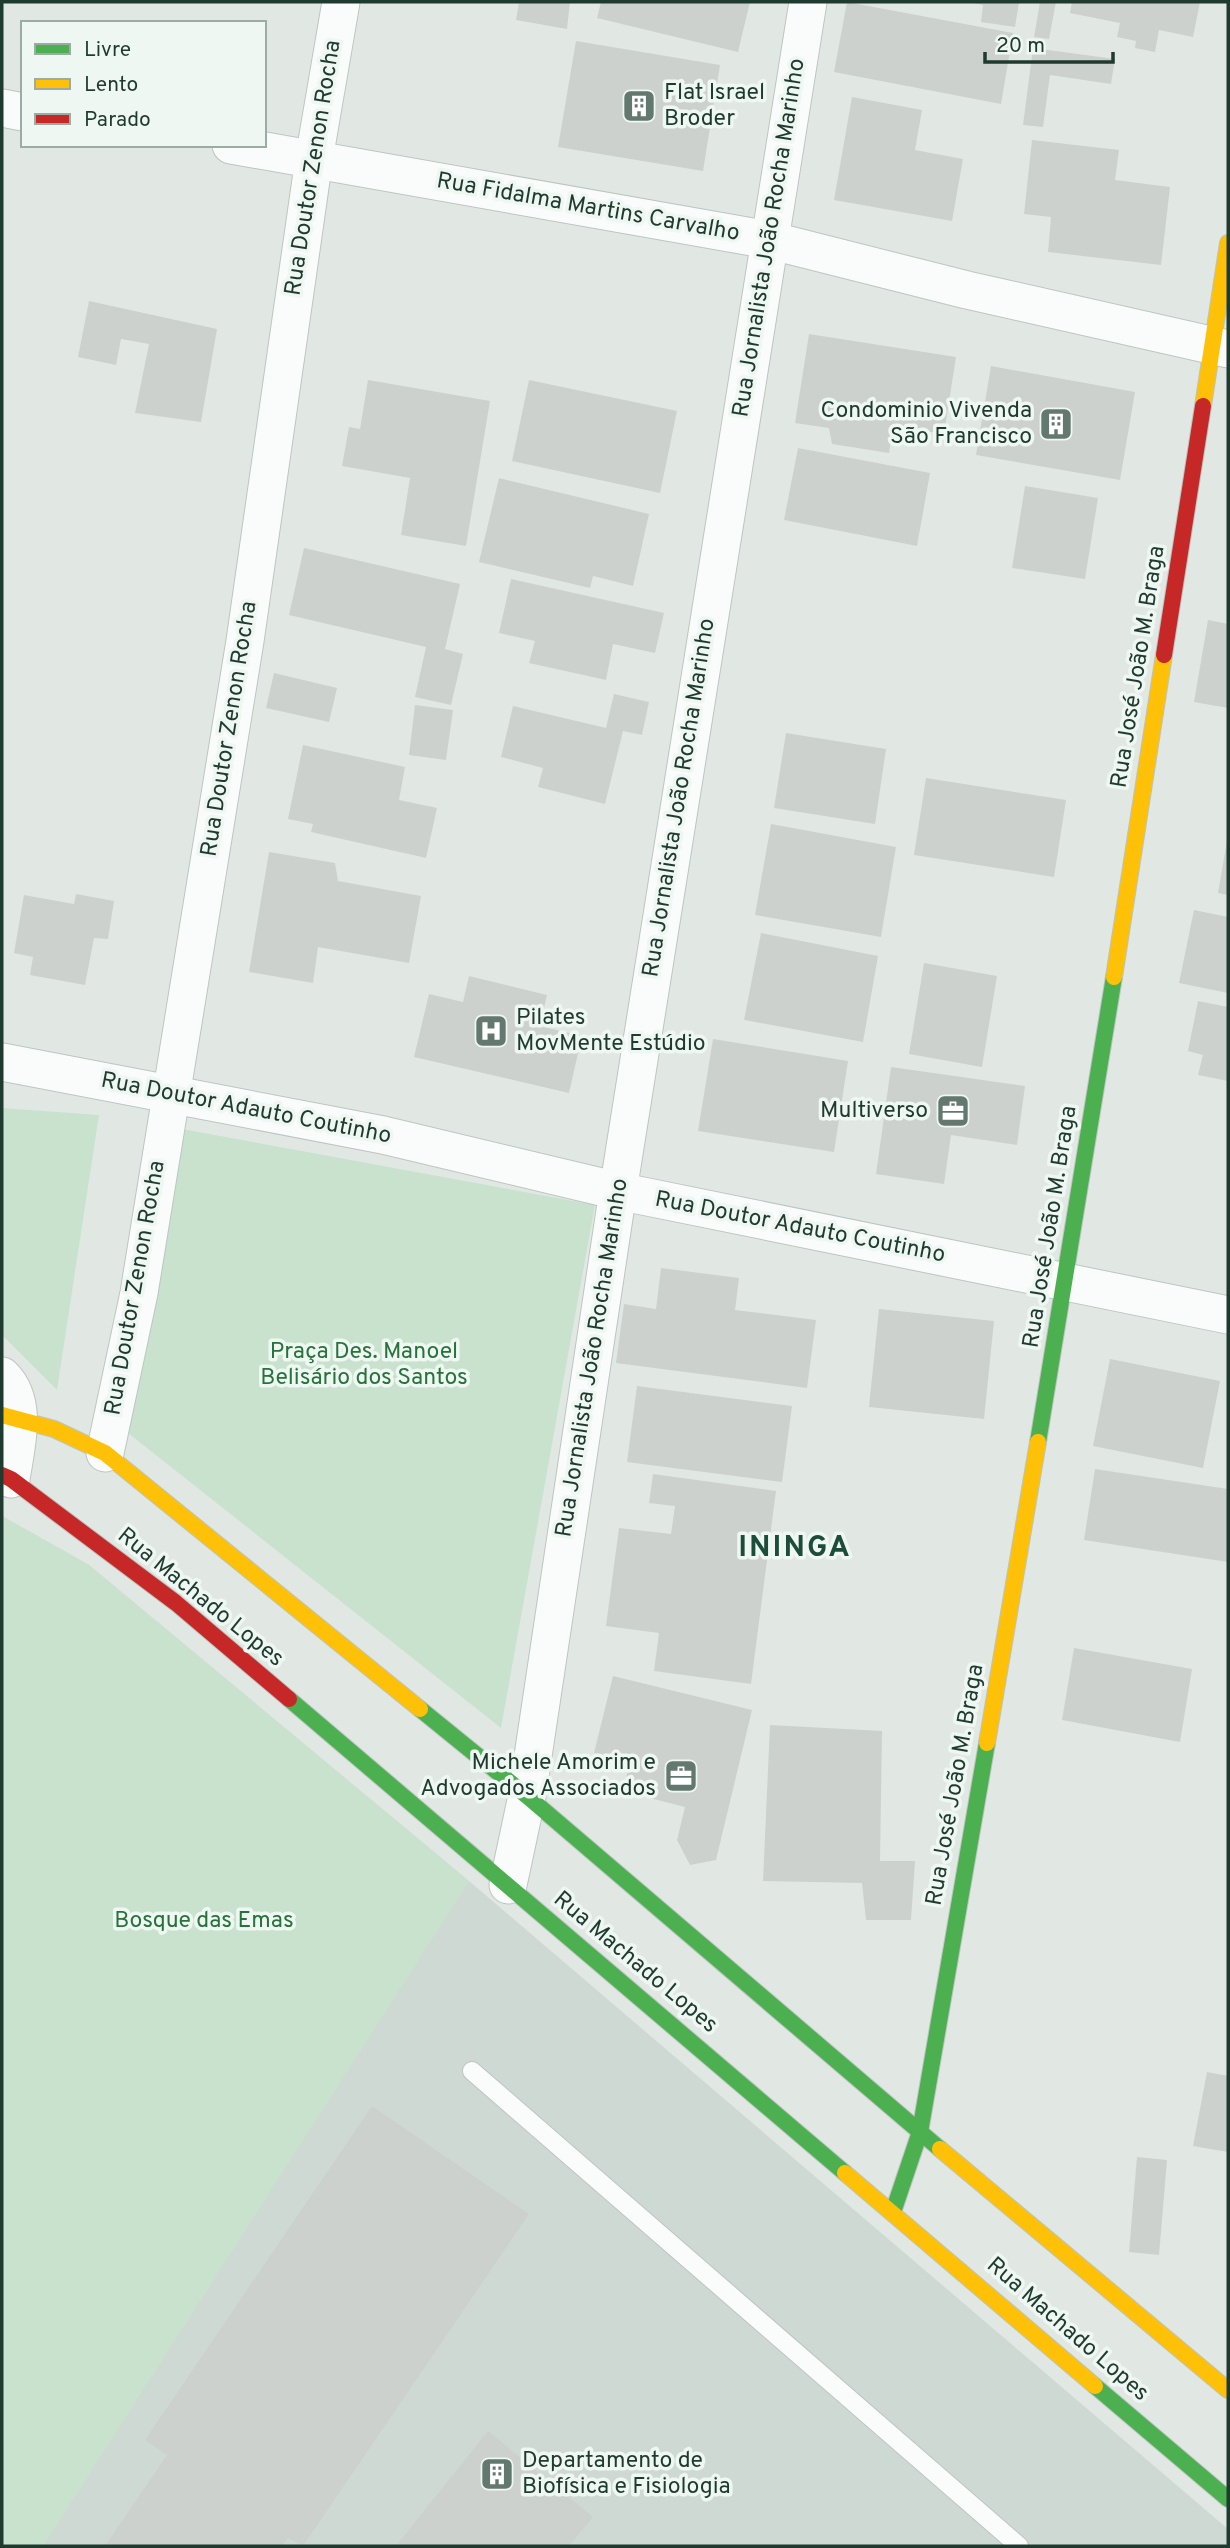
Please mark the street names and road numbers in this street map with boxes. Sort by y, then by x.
street label: Rua Doutor Zenon Rocha [279,38,349,298]
street label: Rua Jornalista João Rocha Marinho [727,57,813,419]
street label: Rua Fidalma Martins Carvalho [434,167,742,249]
street label: Rua José João M. Braga [1106,544,1172,790]
street label: Rua Doutor Zenon Rocha [195,599,265,859]
street label: Rua Jornalista João Rocha Marinho [637,617,723,979]
street label: Rua Doutor Adauto Coutinho [98,1067,394,1151]
street label: Rua José João M. Braga [1018,1104,1084,1350]
street label: Rua Doutor Zenon Rocha [99,1158,173,1418]
street label: Rua Jornalista João Rocha Marinho [550,1177,636,1539]
street label: Rua Doutor Adauto Coutinho [652,1186,948,1270]
street label: Rua Machado Lopes [111,1522,289,1674]
street label: Rua José João M. Braga [920,1662,992,1908]
street label: Rua Machado Lopes [547,1886,723,2040]
street label: Rua Machado Lopes [980,2252,1154,2408]

